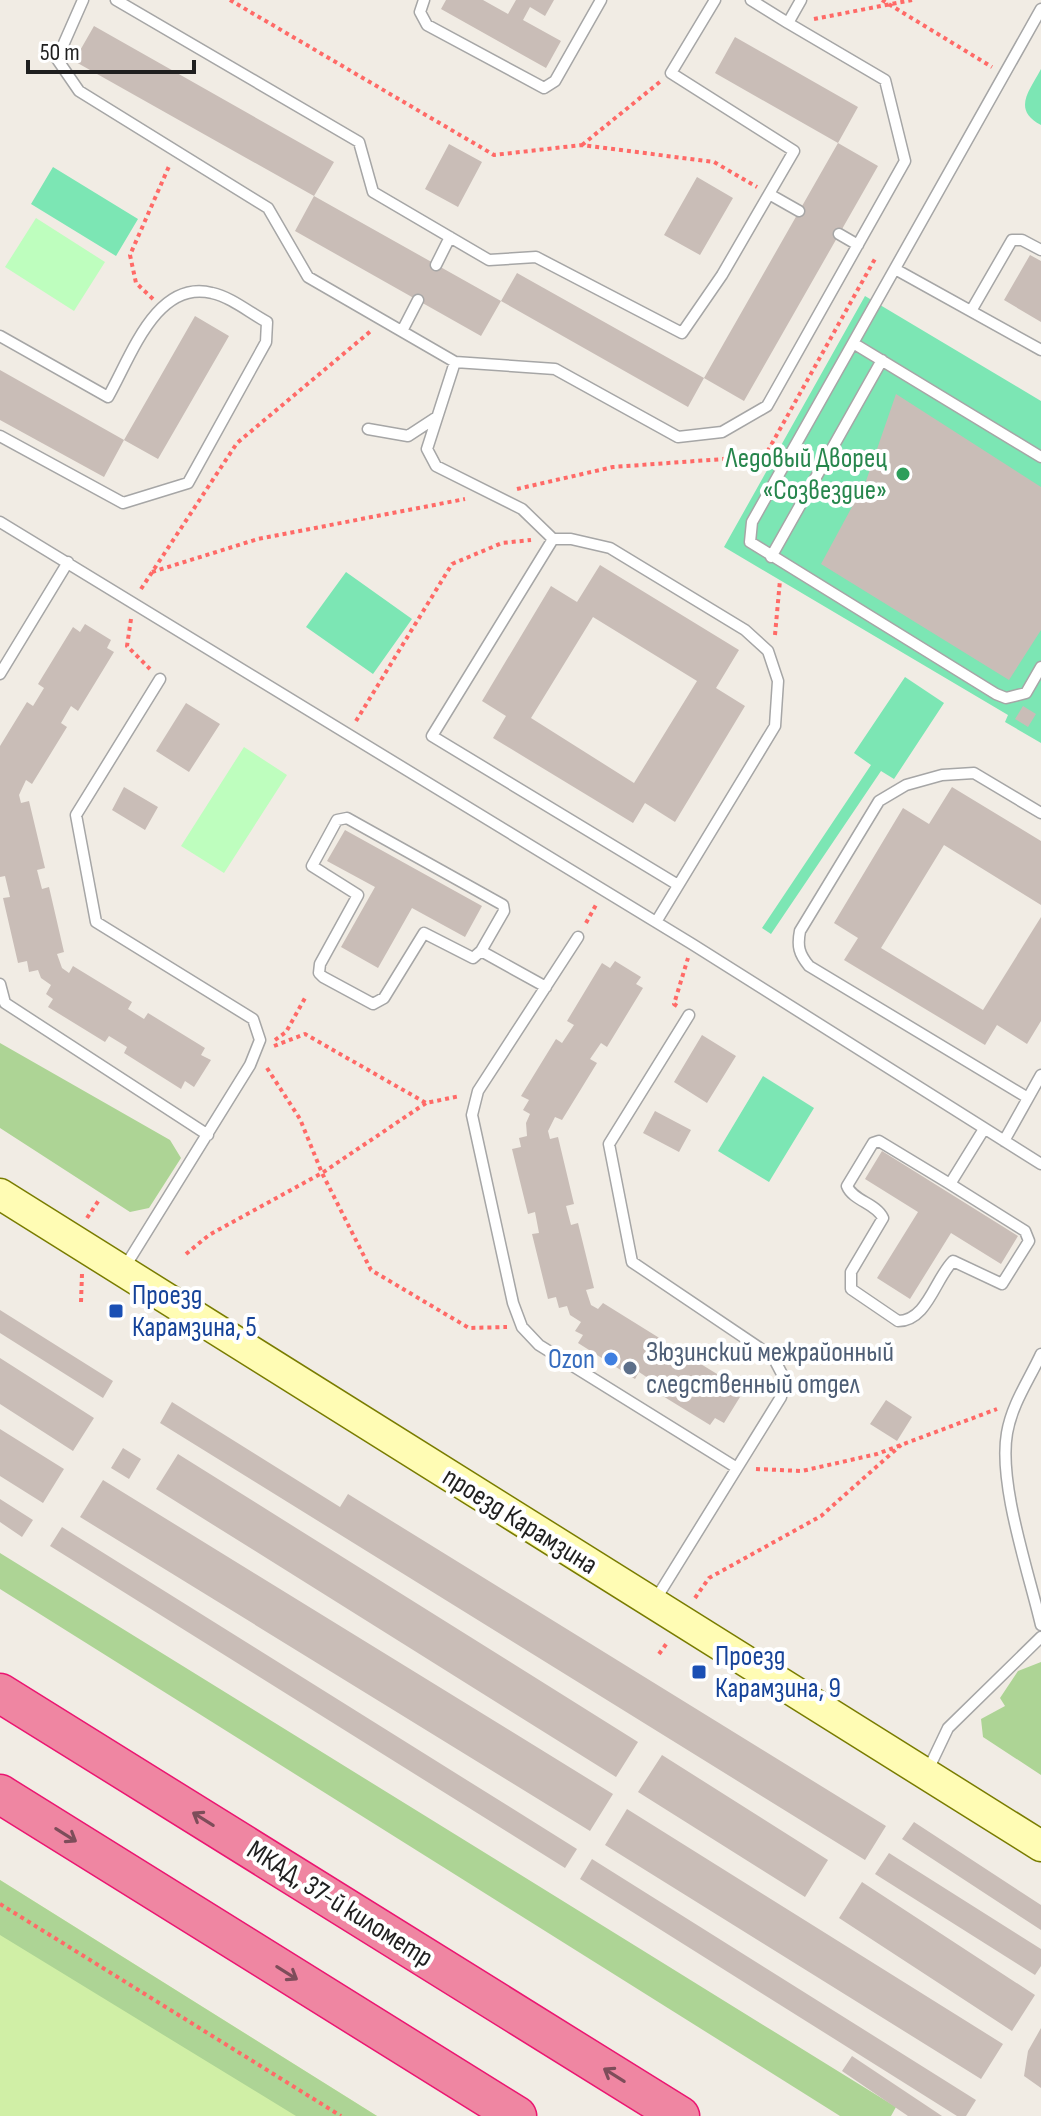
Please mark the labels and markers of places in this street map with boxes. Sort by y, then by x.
place label: Ледовый Дворец «Созвездие» [725,442,887,507]
marker: Ледовый Дворец «Созвездие» [894,465,912,483]
place label: Проезд Карамзина, 5 [132,1279,257,1344]
marker: Проезд Карамзина, 5 [107,1302,125,1320]
place label: Зюзинский межрайонный следственный отдел [646,1336,894,1401]
place label: Ozon [548,1343,595,1376]
marker: Ozon [602,1350,620,1368]
marker: Зюзинский межрайонный следственный отдел [621,1359,639,1377]
place label: Проезд Карамзина, 9 [715,1640,841,1705]
marker: Проезд Карамзина, 9 [690,1663,708,1681]

